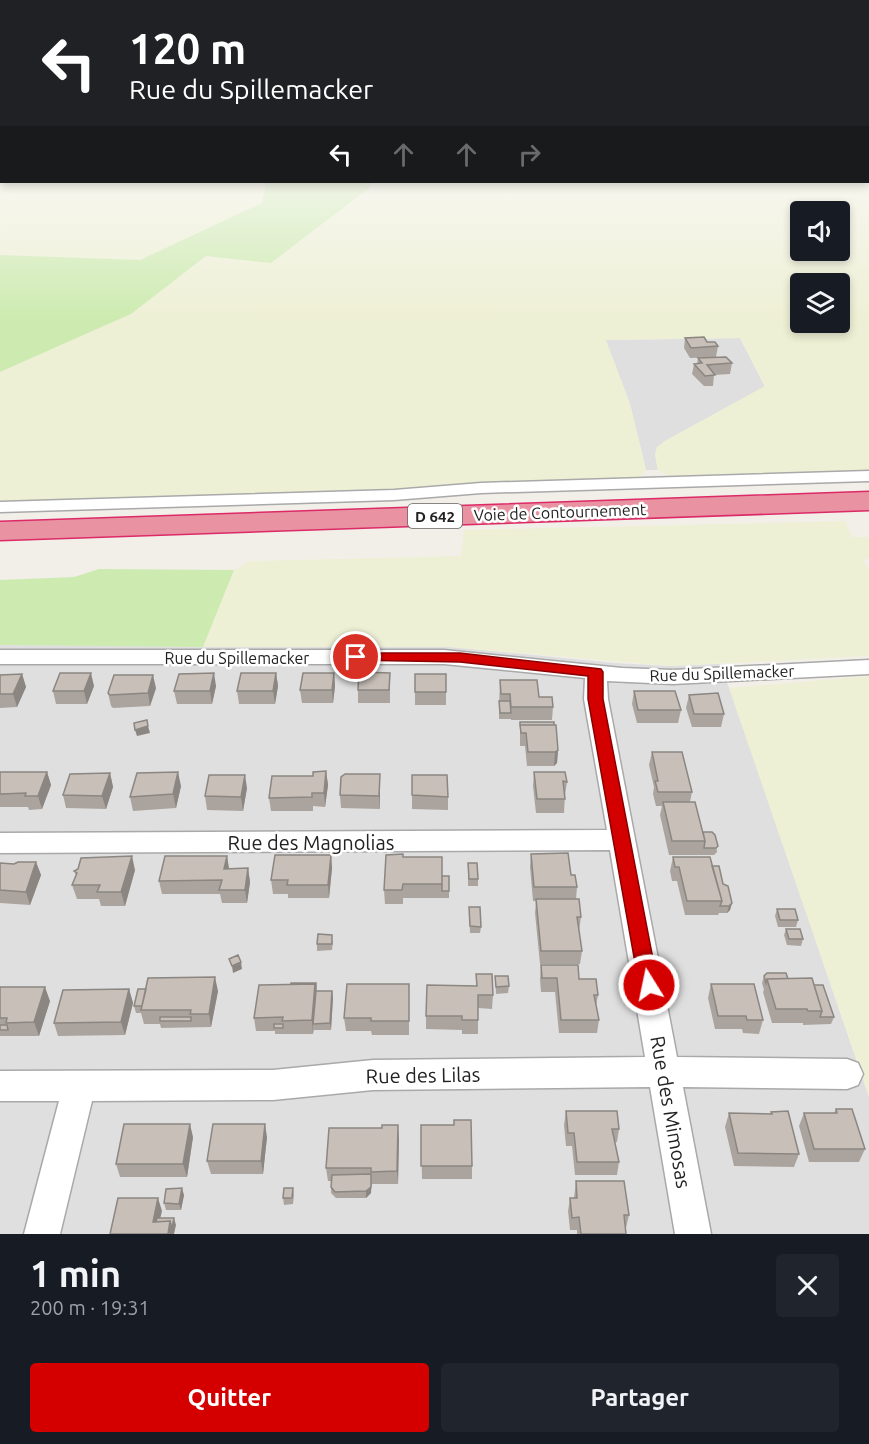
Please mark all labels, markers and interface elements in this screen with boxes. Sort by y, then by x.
icon: left [30,24,108,102]
text: 120 m [129,25,246,72]
text: Rue du Spillemacker [129,74,373,104]
icon: left [324,138,357,171]
icon: ahead [387,138,420,171]
icon: ahead [450,138,483,171]
icon: right [513,138,546,171]
map controls [790,201,850,333]
button: sound [790,201,850,261]
button: layers [790,273,850,333]
street label: Voie de Contournement [474,500,647,524]
road number: D 642 [408,504,462,528]
pin [330,631,381,682]
icon: arrive [339,640,372,673]
street label: Rue du Spillemacker [165,649,309,667]
street label: Rue du Spillemacker [649,661,795,685]
street label: Rue des Magnolias [228,831,394,854]
position arrow [617,953,681,1017]
street label: Rue des Mimosas [646,1034,696,1190]
street label: Rue des Lilas [365,1063,481,1087]
text: 1 min [30,1253,121,1294]
button: close [776,1254,839,1317]
text: 200 m · 19:31 [30,1296,150,1319]
button: Quitter [30,1363,429,1432]
button: Partager [441,1363,839,1432]

